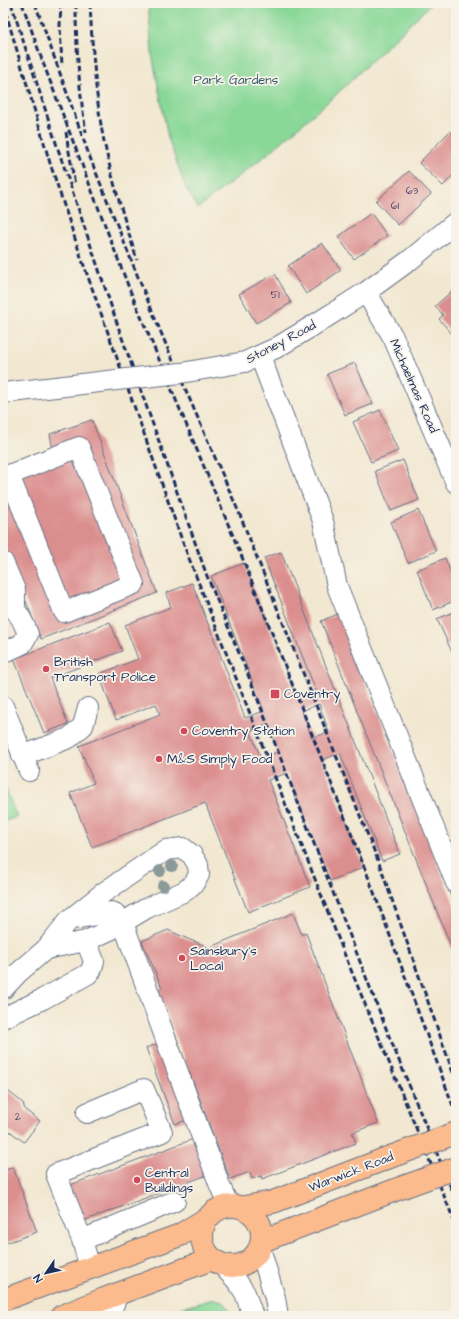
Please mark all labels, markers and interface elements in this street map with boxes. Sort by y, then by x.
park label: Park Gardens [194,71,279,89]
house number: 63 [406,183,419,198]
house number: 61 [391,198,400,213]
house number: 51 [270,287,280,302]
street label: Stoney Road [243,316,320,369]
street label: Michaelmas Road [385,336,443,436]
place label: British Transport Police [54,653,156,686]
marker: British Transport Police [41,664,51,674]
place label: Coventry [284,685,340,704]
marker: Coventry [269,688,281,700]
place label: Coventry Station [192,722,295,741]
marker: Coventry Station [179,726,189,736]
place label: M&S Simply Food [167,750,273,769]
marker: M&S Simply Food [154,754,164,764]
place label: Sainsbury's Local [190,942,257,975]
marker: Sainsbury's Local [177,953,187,963]
house number: 2 [15,1109,22,1124]
street label: Warwick Road [306,1147,396,1196]
place label: Central Buildings [145,1164,194,1198]
marker: Central Buildings [132,1175,142,1185]
north arrow [26,1253,66,1293]
text: N [30,1271,46,1285]

